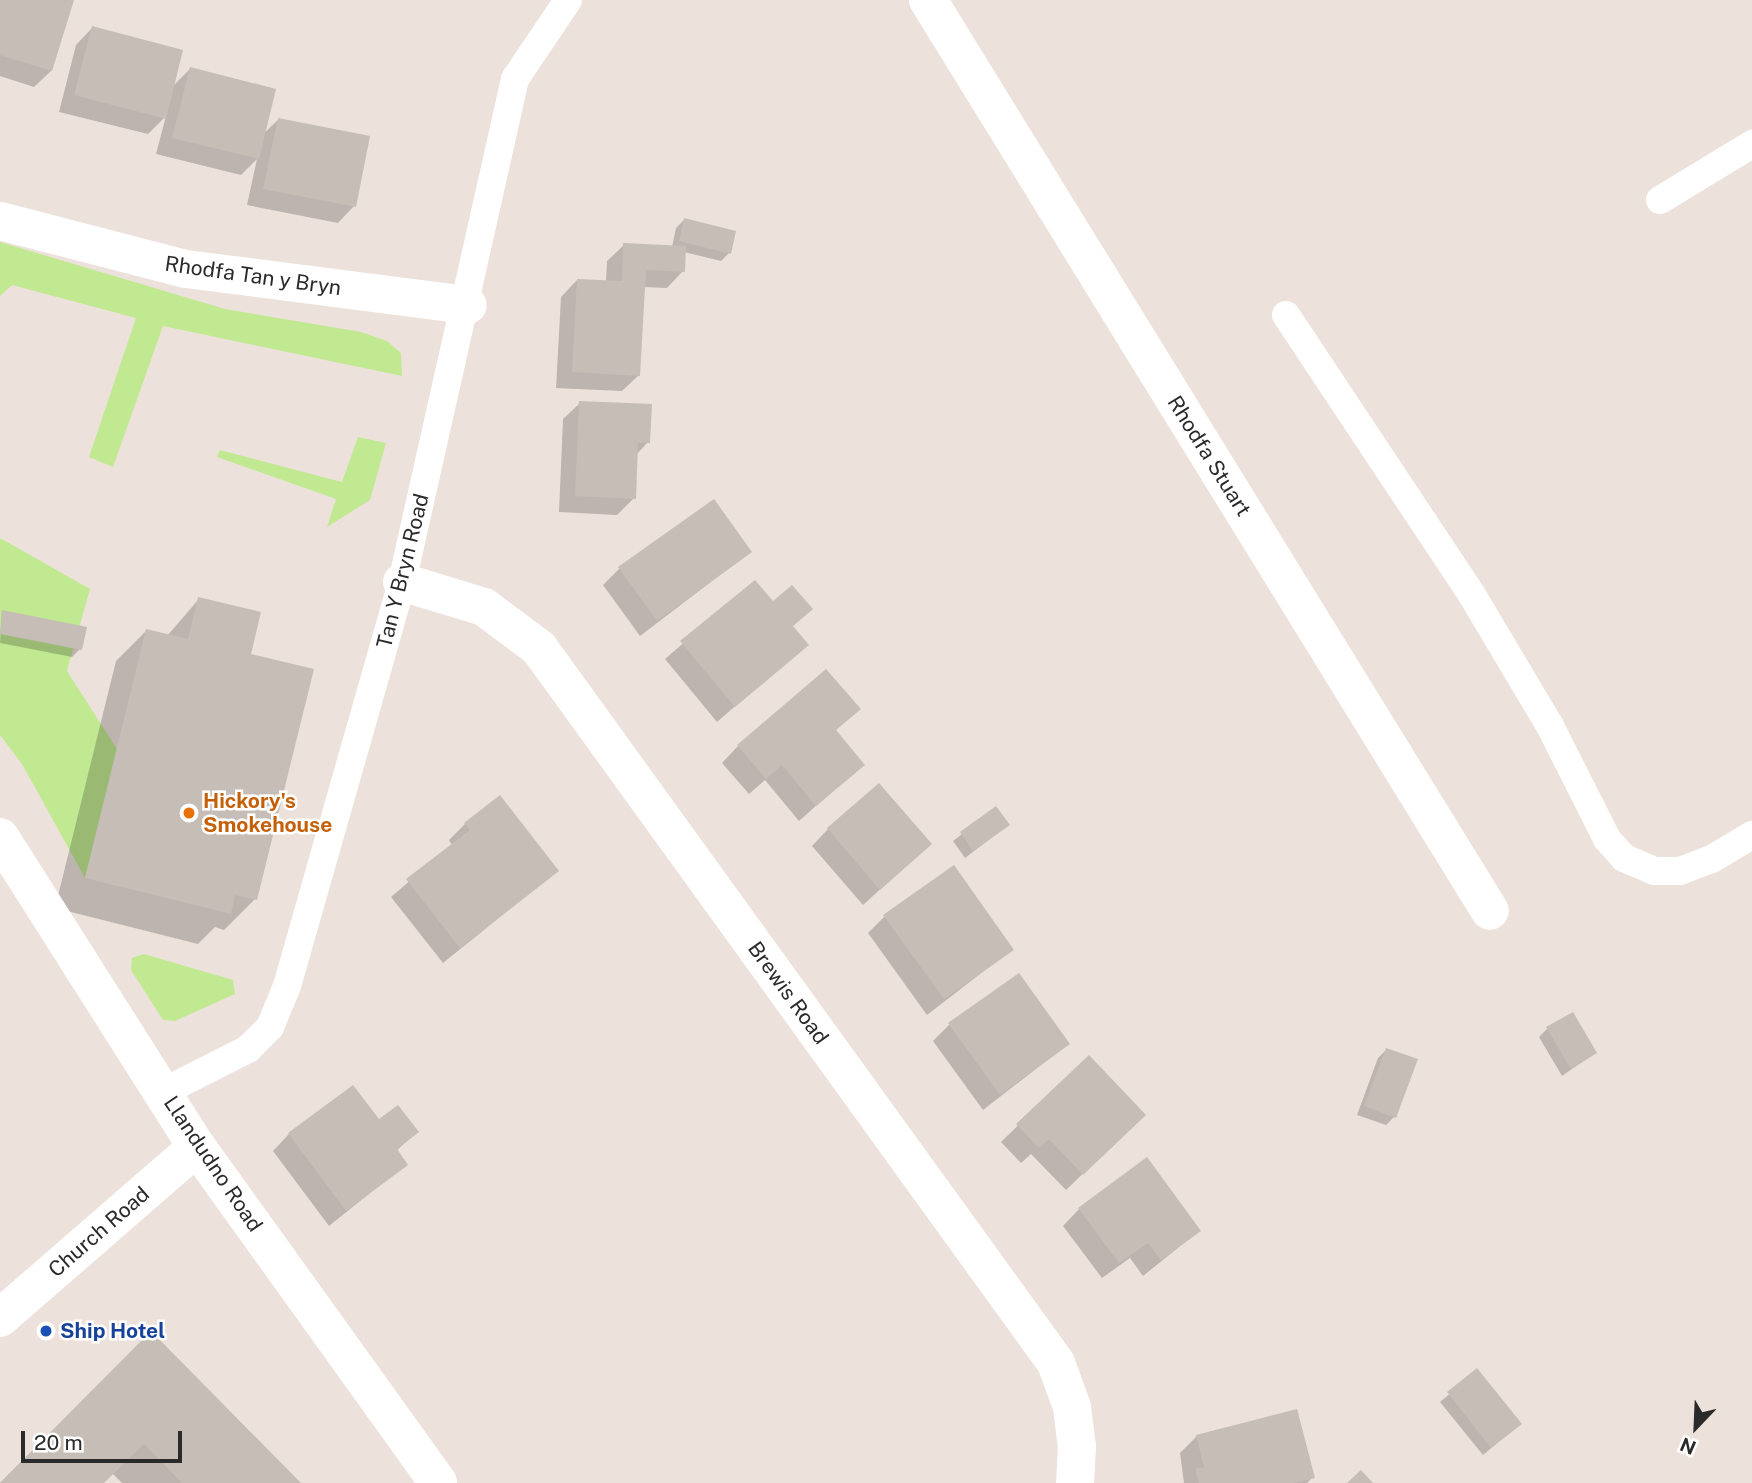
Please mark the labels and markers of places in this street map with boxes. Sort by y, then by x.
place label: Hickory's Smokehouse [203,788,332,838]
marker: Hickory's Smokehouse [181,805,197,821]
place label: Ship Hotel [60,1318,165,1344]
marker: Ship Hotel [38,1323,54,1339]

